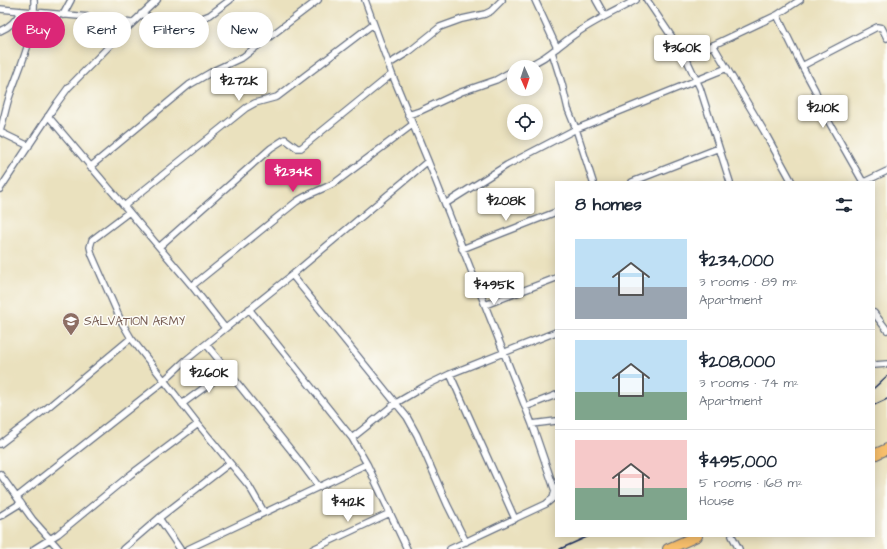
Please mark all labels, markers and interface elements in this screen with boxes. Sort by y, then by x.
chip: Buy [12,12,65,48]
chip: Rent [73,12,131,48]
chip: Filters [139,12,209,48]
chip: New [217,12,273,48]
pin: $360K [654,35,710,69]
text: $360K [663,39,701,57]
north arrow [507,60,543,96]
map controls [507,60,543,140]
pin: $272K [211,68,267,102]
text: $272K [220,72,258,90]
pin: $210K [795,95,851,129]
text: $210K [807,99,839,117]
button: locate [507,104,543,140]
pin: $234K [265,159,321,193]
text: $234K [274,163,312,181]
pin: $208K [478,188,534,222]
text: $208K [486,192,526,210]
text: 8 homes [575,193,642,217]
icon: filters [833,194,855,216]
text: $234,000 [699,249,774,273]
icon: home [607,255,655,303]
pin: $495K [466,272,522,306]
text: 3 rooms · 89 m² [699,273,798,291]
text: $495K [474,276,514,294]
text: Apartment [699,291,763,309]
school or university icon: SALVATION ARMY [61,311,81,336]
place label: SALVATION ARMY [84,313,186,330]
text: $208,000 [699,350,775,374]
icon: home [607,356,655,404]
pin: $260K [181,360,237,394]
text: $260K [190,364,228,382]
text: 3 rooms · 74 m² [699,374,799,392]
text: Apartment [699,392,763,410]
text: $495,000 [699,450,777,474]
icon: home [607,456,655,504]
text: 5 rooms · 168 m² [699,474,803,492]
pin: $412K [320,489,376,523]
text: House [699,492,734,510]
text: $412K [331,493,365,511]

